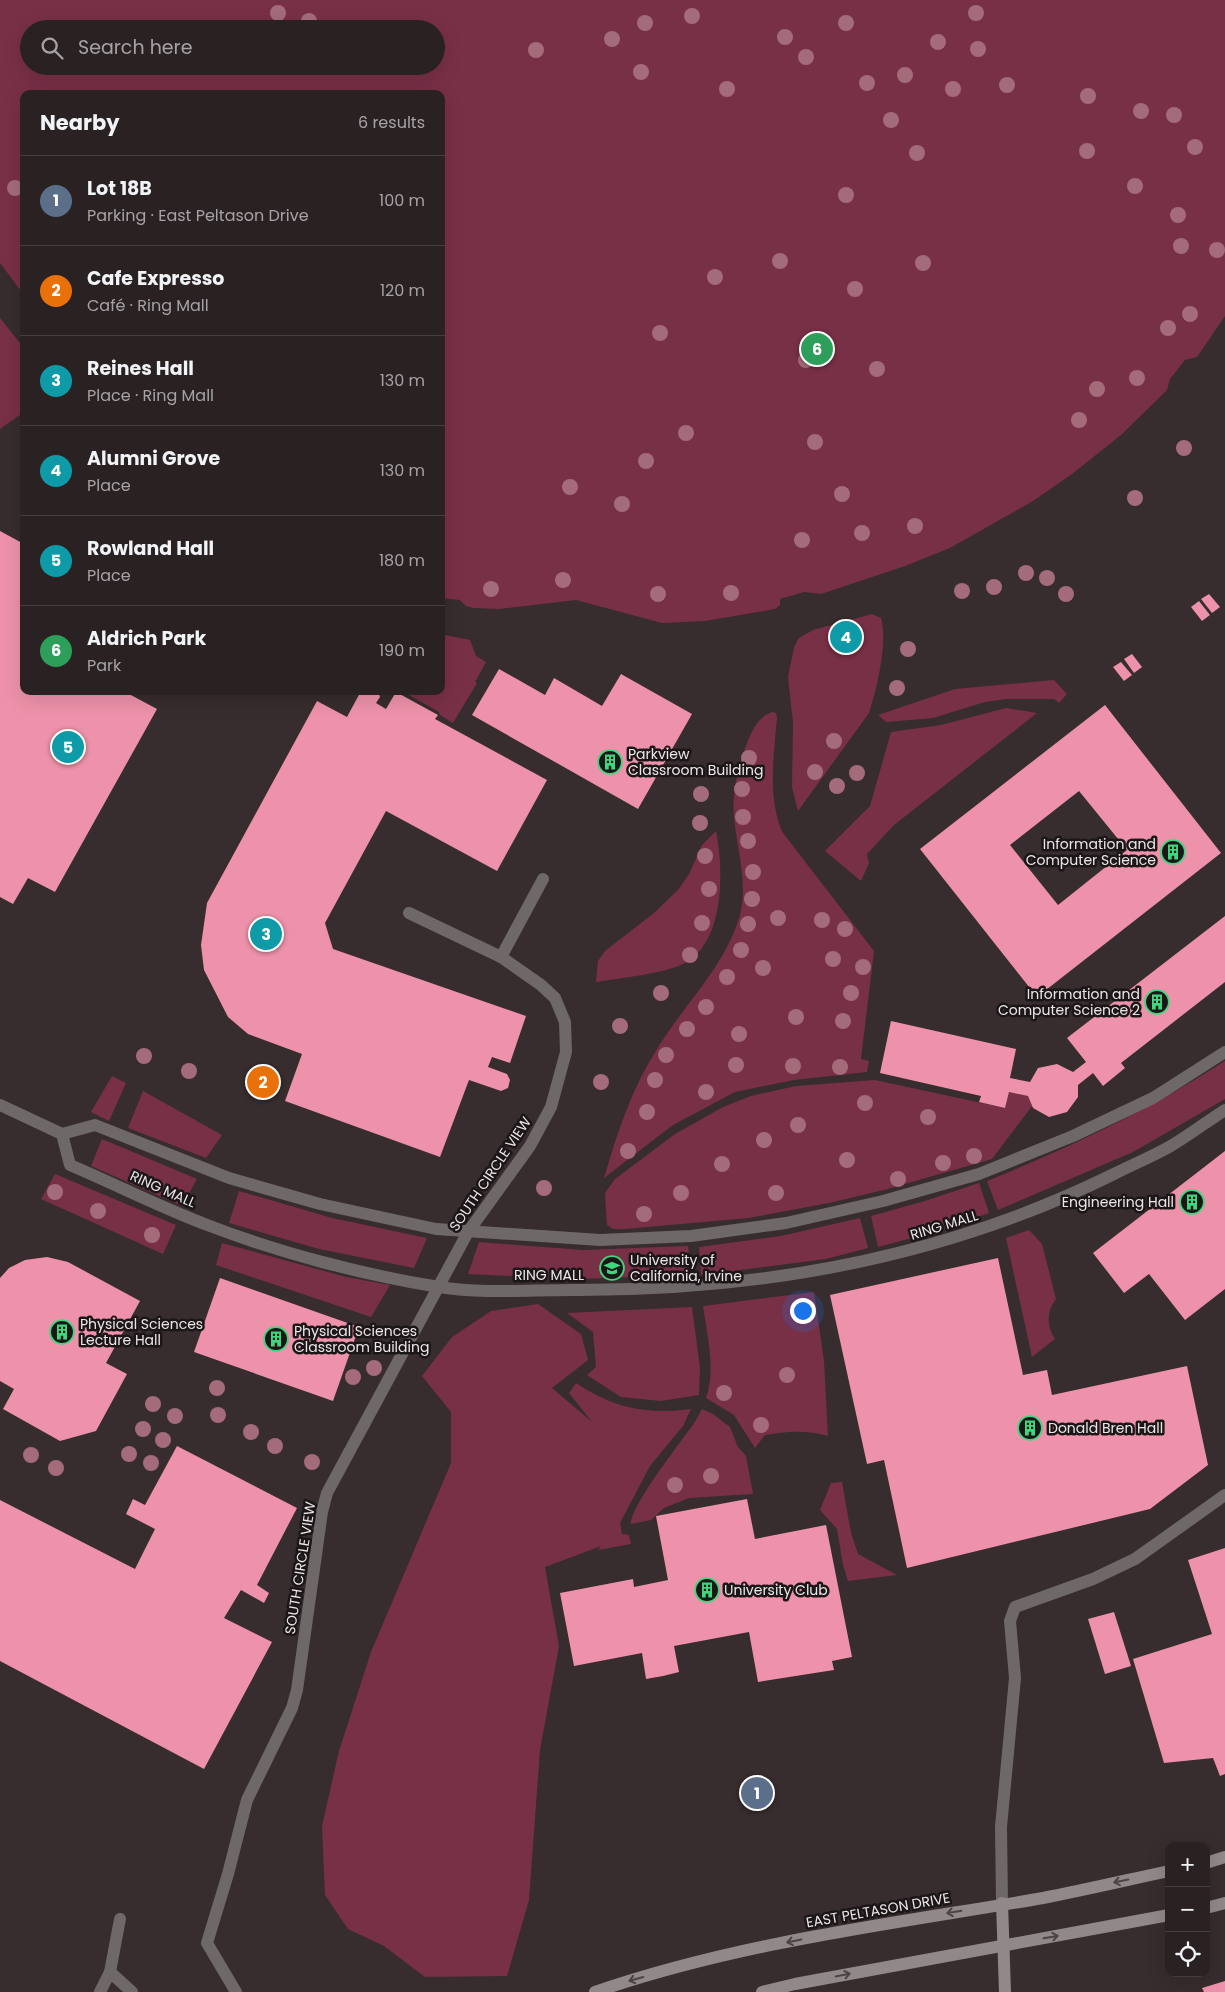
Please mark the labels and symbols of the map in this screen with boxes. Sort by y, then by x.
pin: 6 [801,330,833,368]
pin: 4 [830,618,862,656]
pin: 5 [52,728,84,766]
place label: Parkview Classroom Building [628,744,763,780]
building icon: Parkview Classroom Building [597,749,623,775]
place label: Information and Computer Science [1026,834,1156,870]
building icon: Information and Computer Science [1160,839,1186,865]
pin: 3 [250,915,282,953]
place label: Information and Computer Science 2 [998,984,1140,1020]
building icon: Information and Computer Science 2 [1144,989,1170,1015]
pin: 2 [247,1063,279,1101]
street label: SOUTH CIRCLE VIEW [444,1113,536,1235]
street label: RING MALL [127,1166,199,1212]
building icon: Engineering Hall [1179,1189,1205,1215]
place label: Engineering Hall [1062,1192,1174,1212]
street label: RING MALL [908,1205,980,1245]
place label: University of California, Irvine [630,1250,742,1286]
school or university icon: University of California, Irvine [599,1255,625,1281]
street label: RING MALL [514,1265,584,1285]
your location [790,1298,816,1324]
place label: Physical Sciences Lecture Hall [80,1314,203,1350]
building icon: Physical Sciences Lecture Hall [49,1319,75,1345]
place label: Physical Sciences Classroom Building [294,1321,429,1357]
building icon: Physical Sciences Classroom Building [263,1326,289,1352]
building icon: Donald Bren Hall [1017,1415,1043,1441]
place label: Donald Bren Hall [1048,1418,1163,1438]
street label: SOUTH CIRCLE VIEW [280,1500,320,1636]
building icon: University Club [694,1577,720,1603]
place label: University Club [724,1580,828,1600]
pin: 1 [741,1774,773,1812]
one-way arrow [1114,1877,1130,1886]
street label: EAST PELTASON DRIVE [804,1887,952,1933]
one-way arrow [946,1907,962,1917]
one-way arrow [1042,1931,1058,1941]
one-way arrow [786,1936,802,1946]
one-way arrow [834,1970,850,1979]
one-way arrow [628,1974,644,1984]

